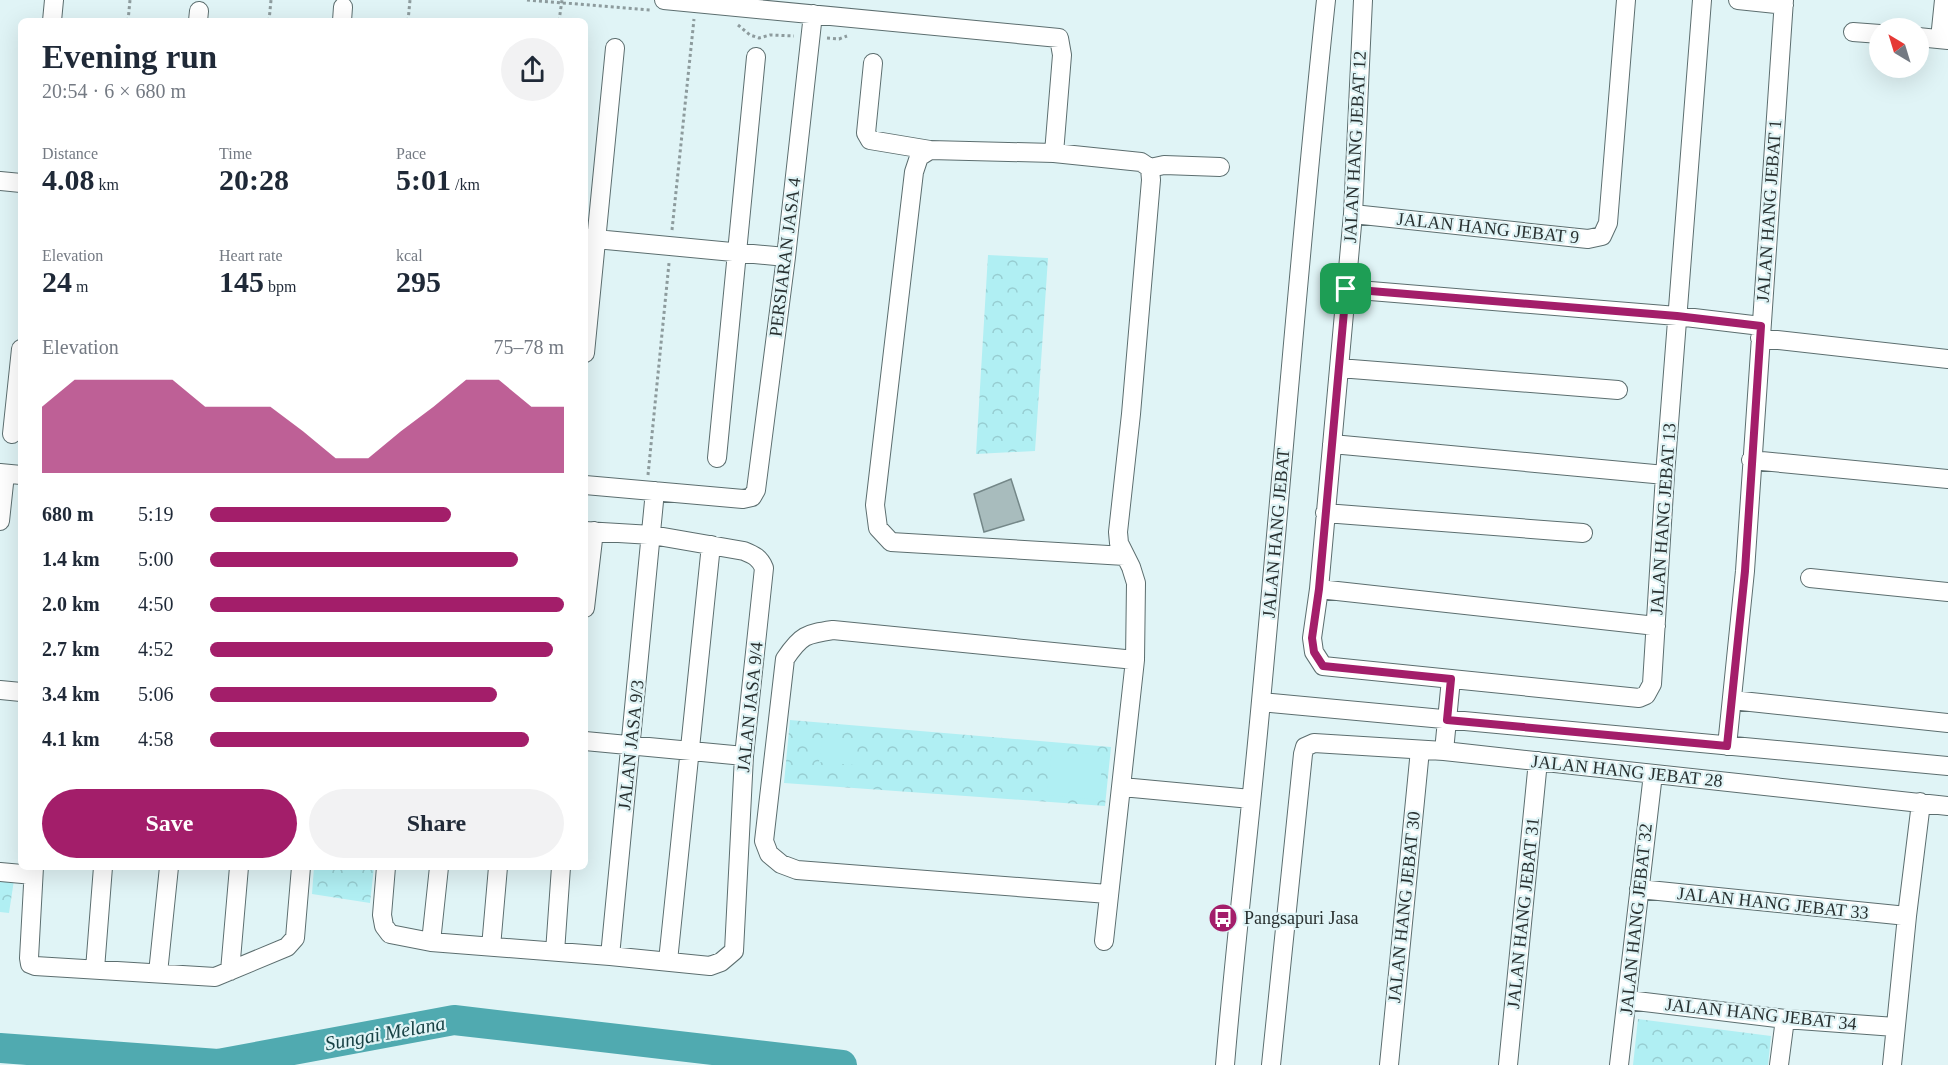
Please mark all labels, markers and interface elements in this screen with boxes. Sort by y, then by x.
north arrow [1869,18,1929,78]
map controls [1869,18,1929,78]
button: share [501,38,564,101]
text: Evening run [42,39,217,75]
street label: JALAN HANG JEBAT 12 [1340,51,1370,243]
text: 20:54 · 6 × 680 m [42,80,186,102]
street label: JALAN HANG JEBAT 1 [1753,119,1785,303]
text: Distance [42,145,98,162]
text: Time [219,145,252,162]
text: Pace [396,145,426,162]
text: 4.08 [42,163,95,196]
text: 20:28 [219,163,289,196]
text: 5:01 [396,163,451,196]
text: km [95,176,119,193]
text: /km [451,176,480,193]
street label: PERSIARAN JASA 4 [765,176,805,338]
street label: JALAN HANG JEBAT 9 [1396,208,1580,248]
text: Elevation [42,247,103,264]
text: Heart rate [219,247,283,264]
text: kcal [396,247,423,264]
pin [1320,263,1371,314]
text: 24 [42,265,72,298]
text: 145 [219,265,264,298]
text: 295 [396,265,441,298]
icon: arrive [1329,272,1362,305]
text: m [72,278,88,295]
text: bpm [264,278,296,295]
text: Elevation [42,336,119,358]
text: 75–78 m [493,336,564,358]
street label: JALAN HANG JEBAT 13 [1646,422,1680,616]
street label: JALAN HANG JEBAT [1259,447,1293,619]
text: 680 m [42,503,94,525]
text: 5:19 [138,503,174,525]
text: 1.4 km [42,548,100,570]
text: 5:00 [138,548,174,570]
text: 2.0 km [42,593,100,615]
text: 4:50 [138,593,174,615]
text: 2.7 km [42,638,100,660]
text: 4:52 [138,638,174,660]
street label: JALAN JASA 9/4 [733,641,767,773]
street label: JALAN JASA 9/3 [614,679,648,811]
text: 3.4 km [42,683,100,705]
text: 5:06 [138,683,174,705]
text: 4.1 km [42,728,100,750]
text: 4:58 [138,728,174,750]
street label: JALAN HANG JEBAT 28 [1530,751,1724,791]
button: Save [42,789,297,858]
button: Share [309,789,564,858]
street label: JALAN HANG JEBAT 30 [1384,810,1424,1004]
street label: JALAN HANG JEBAT 31 [1503,816,1543,1010]
street label: JALAN HANG JEBAT 32 [1616,822,1656,1016]
street label: JALAN HANG JEBAT 33 [1676,883,1870,923]
bus stop icon: Pangsapuri Jasa [1207,902,1239,934]
place label: Pangsapuri Jasa [1244,908,1358,928]
street label: JALAN HANG JEBAT 34 [1664,994,1858,1034]
water label: Sungai Melana [323,1012,447,1055]

